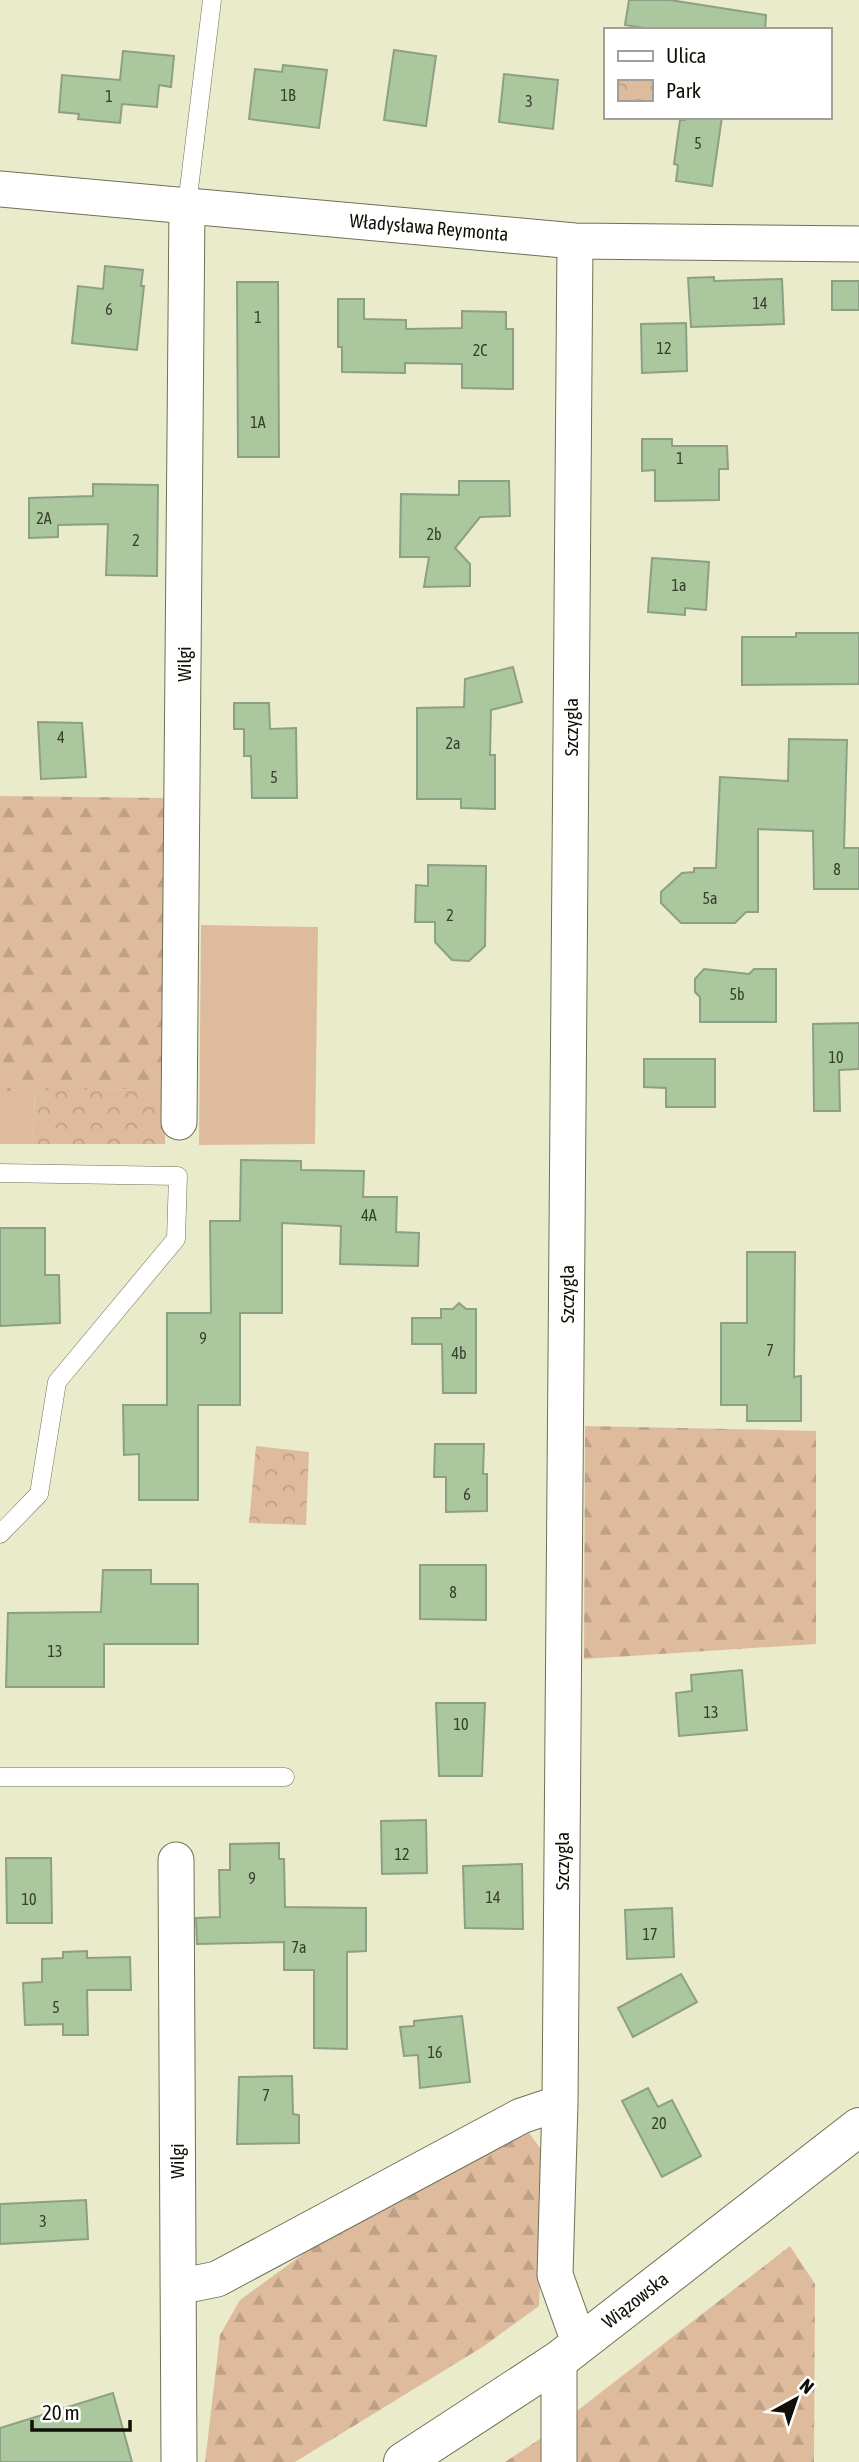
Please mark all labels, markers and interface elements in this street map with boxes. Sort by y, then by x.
legend [604,28,831,119]
text: Ulica [666,43,706,67]
text: Park [666,78,701,102]
house number: 1B [280,86,296,104]
house number: 1 [105,87,113,105]
house number: 3 [525,92,533,110]
house number: 5 [694,134,702,152]
street label: Władysława Reymonta [349,209,509,245]
house number: 14 [752,294,768,312]
house number: 6 [105,300,113,318]
house number: 1 [254,308,262,326]
house number: 12 [656,339,672,357]
house number: 2C [473,341,487,359]
house number: 1A [250,413,266,431]
house number: 1 [676,449,684,467]
house number: 2A [36,509,52,527]
house number: 2b [426,525,442,543]
house number: 2 [132,531,140,549]
house number: 1a [672,576,686,594]
street label: Wilgi [173,646,195,682]
street label: Szczygla [560,698,582,756]
house number: 4 [57,728,65,746]
house number: 2a [446,734,460,752]
house number: 5 [270,768,278,786]
house number: 8 [833,860,841,878]
house number: 5a [703,889,717,907]
house number: 2 [446,906,454,924]
house number: 5b [729,985,745,1003]
house number: 10 [828,1048,844,1066]
house number: 4A [361,1206,377,1224]
street label: Szczygla [556,1265,578,1323]
house number: 9 [199,1329,207,1347]
house number: 7 [766,1341,774,1359]
house number: 4b [451,1344,467,1362]
house number: 6 [463,1485,471,1503]
house number: 8 [449,1583,457,1601]
house number: 13 [47,1642,63,1660]
house number: 13 [703,1703,719,1721]
house number: 10 [453,1715,469,1733]
street label: Szczygla [551,1832,573,1890]
house number: 12 [394,1845,410,1863]
house number: 9 [248,1869,256,1887]
house number: 14 [485,1888,501,1906]
house number: 10 [21,1890,37,1908]
house number: 17 [642,1925,658,1943]
house number: 7a [292,1938,306,1956]
house number: 5 [52,1998,60,2016]
house number: 16 [427,2043,443,2061]
house number: 7 [262,2086,270,2104]
house number: 20 [651,2114,667,2132]
street label: Wilgi [166,2143,188,2179]
house number: 3 [39,2212,47,2230]
street label: Wiązowska [598,2267,672,2333]
north arrow [761,2364,831,2434]
text: N [796,2374,818,2398]
scale bar [32,2388,130,2432]
text: 20 m [42,2400,80,2424]

